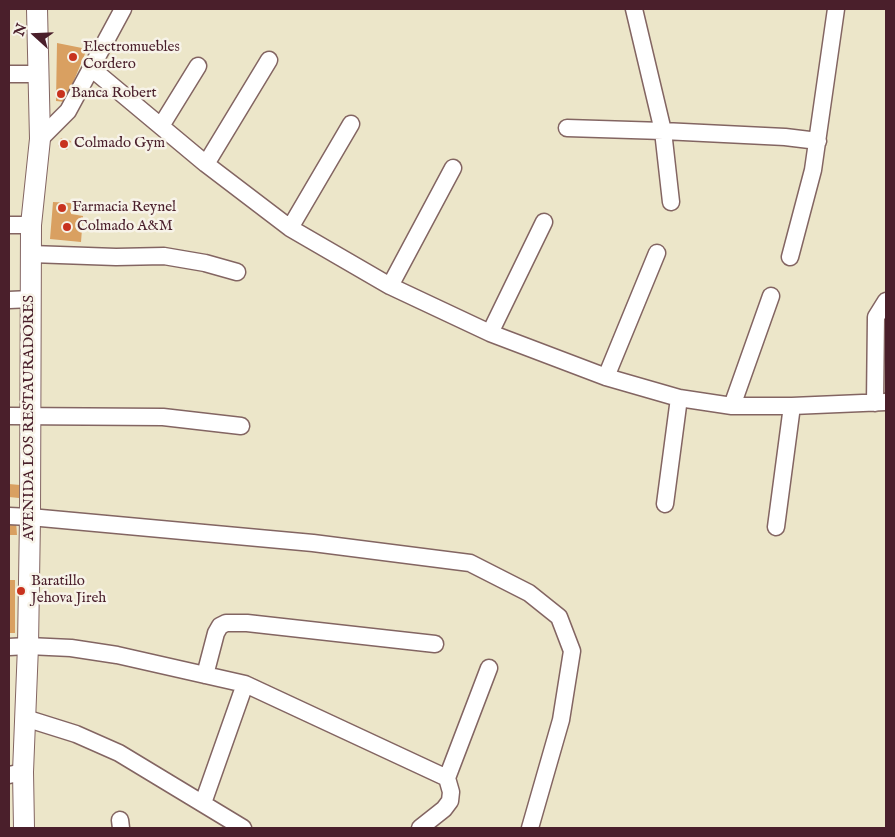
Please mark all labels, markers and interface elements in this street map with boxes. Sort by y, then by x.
north arrow [10,10,60,60]
text: N [10,21,31,39]
place label: Electromuebles Cordero [83,39,180,74]
marker: Electromuebles Cordero [67,51,79,63]
place label: Banca Robert [71,85,157,103]
marker: Banca Robert [55,88,67,100]
place label: Colmado Gym [74,135,165,153]
marker: Colmado Gym [58,138,70,150]
place label: Farmacia Reynel [72,199,176,217]
marker: Farmacia Reynel [56,202,68,214]
place label: Colmado A&M [77,218,173,236]
marker: Colmado A&M [61,221,73,233]
street label: AVENIDA LOS RESTAURADORES [21,295,39,541]
place label: Baratillo Jehova Jireh [31,573,106,608]
marker: Baratillo Jehova Jireh [15,585,27,597]

